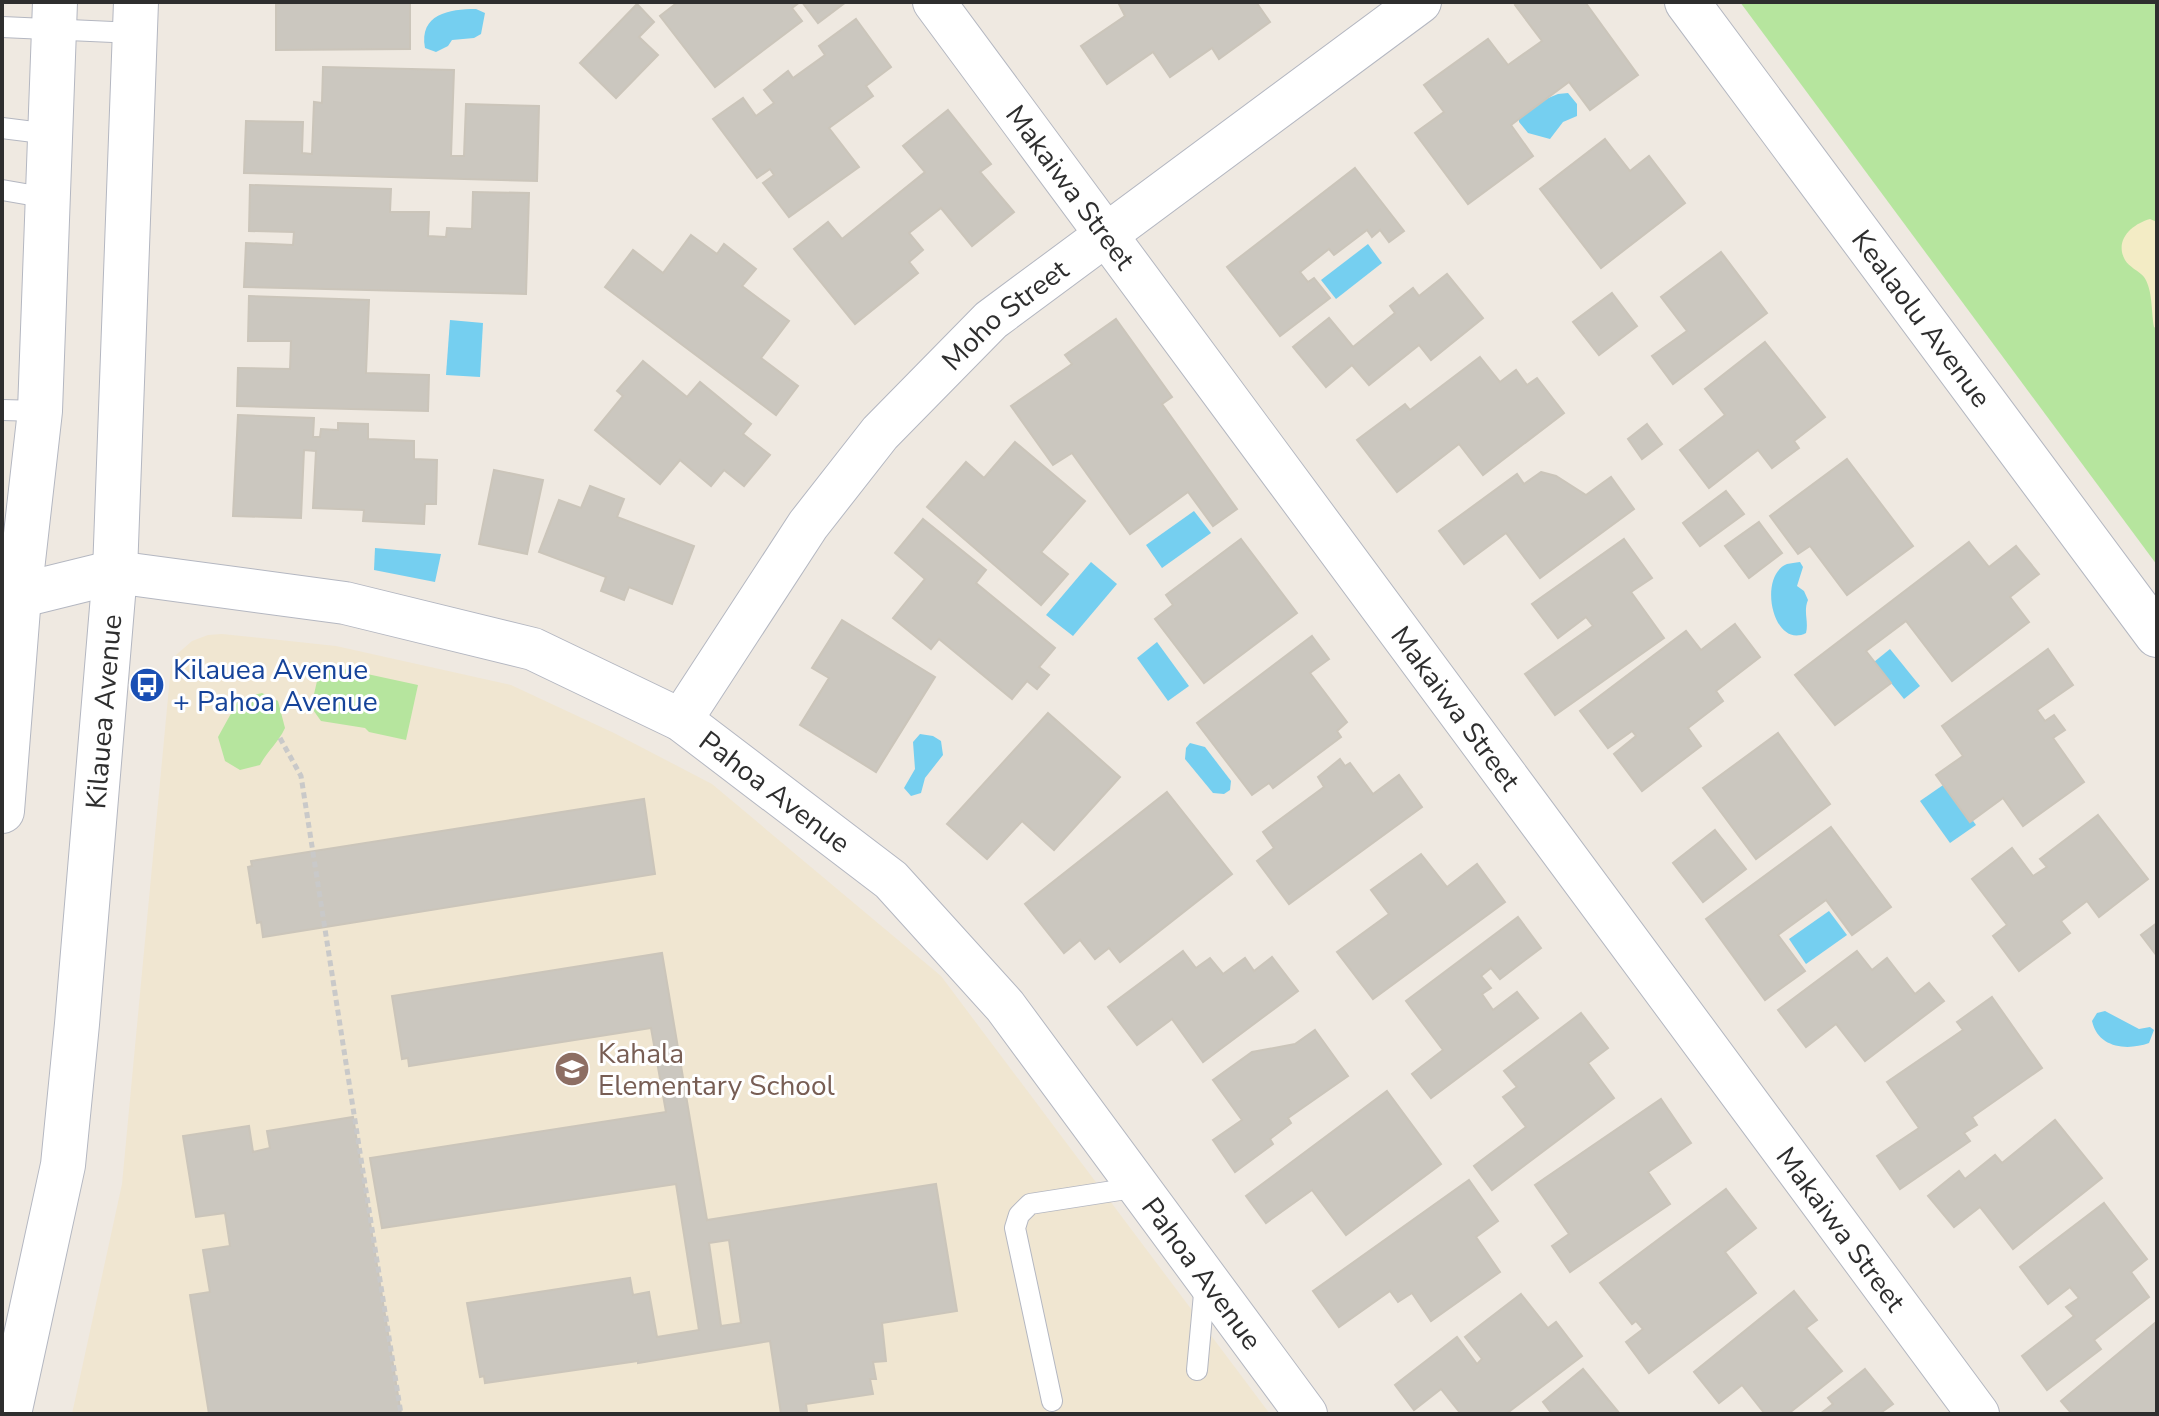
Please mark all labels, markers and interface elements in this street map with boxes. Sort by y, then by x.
street label: Makaiwa Street [996,98,1144,278]
street label: Kealaolu Avenue [1843,222,2000,415]
street label: Moho Street [934,251,1076,379]
street label: Kilauea Avenue [77,613,131,811]
street label: Makaiwa Street [1382,619,1529,799]
place label: Kilauea Avenue + Pahoa Avenue [173,651,378,721]
bus stop icon: Kilauea Avenue + Pahoa Avenue [128,666,166,704]
street label: Pahoa Avenue [691,723,858,862]
place label: Kahala Elementary School [598,1035,835,1105]
school or university icon: Kahala Elementary School [553,1050,591,1088]
street label: Makaiwa Street [1767,1140,1914,1320]
street label: Pahoa Avenue [1133,1190,1270,1358]

